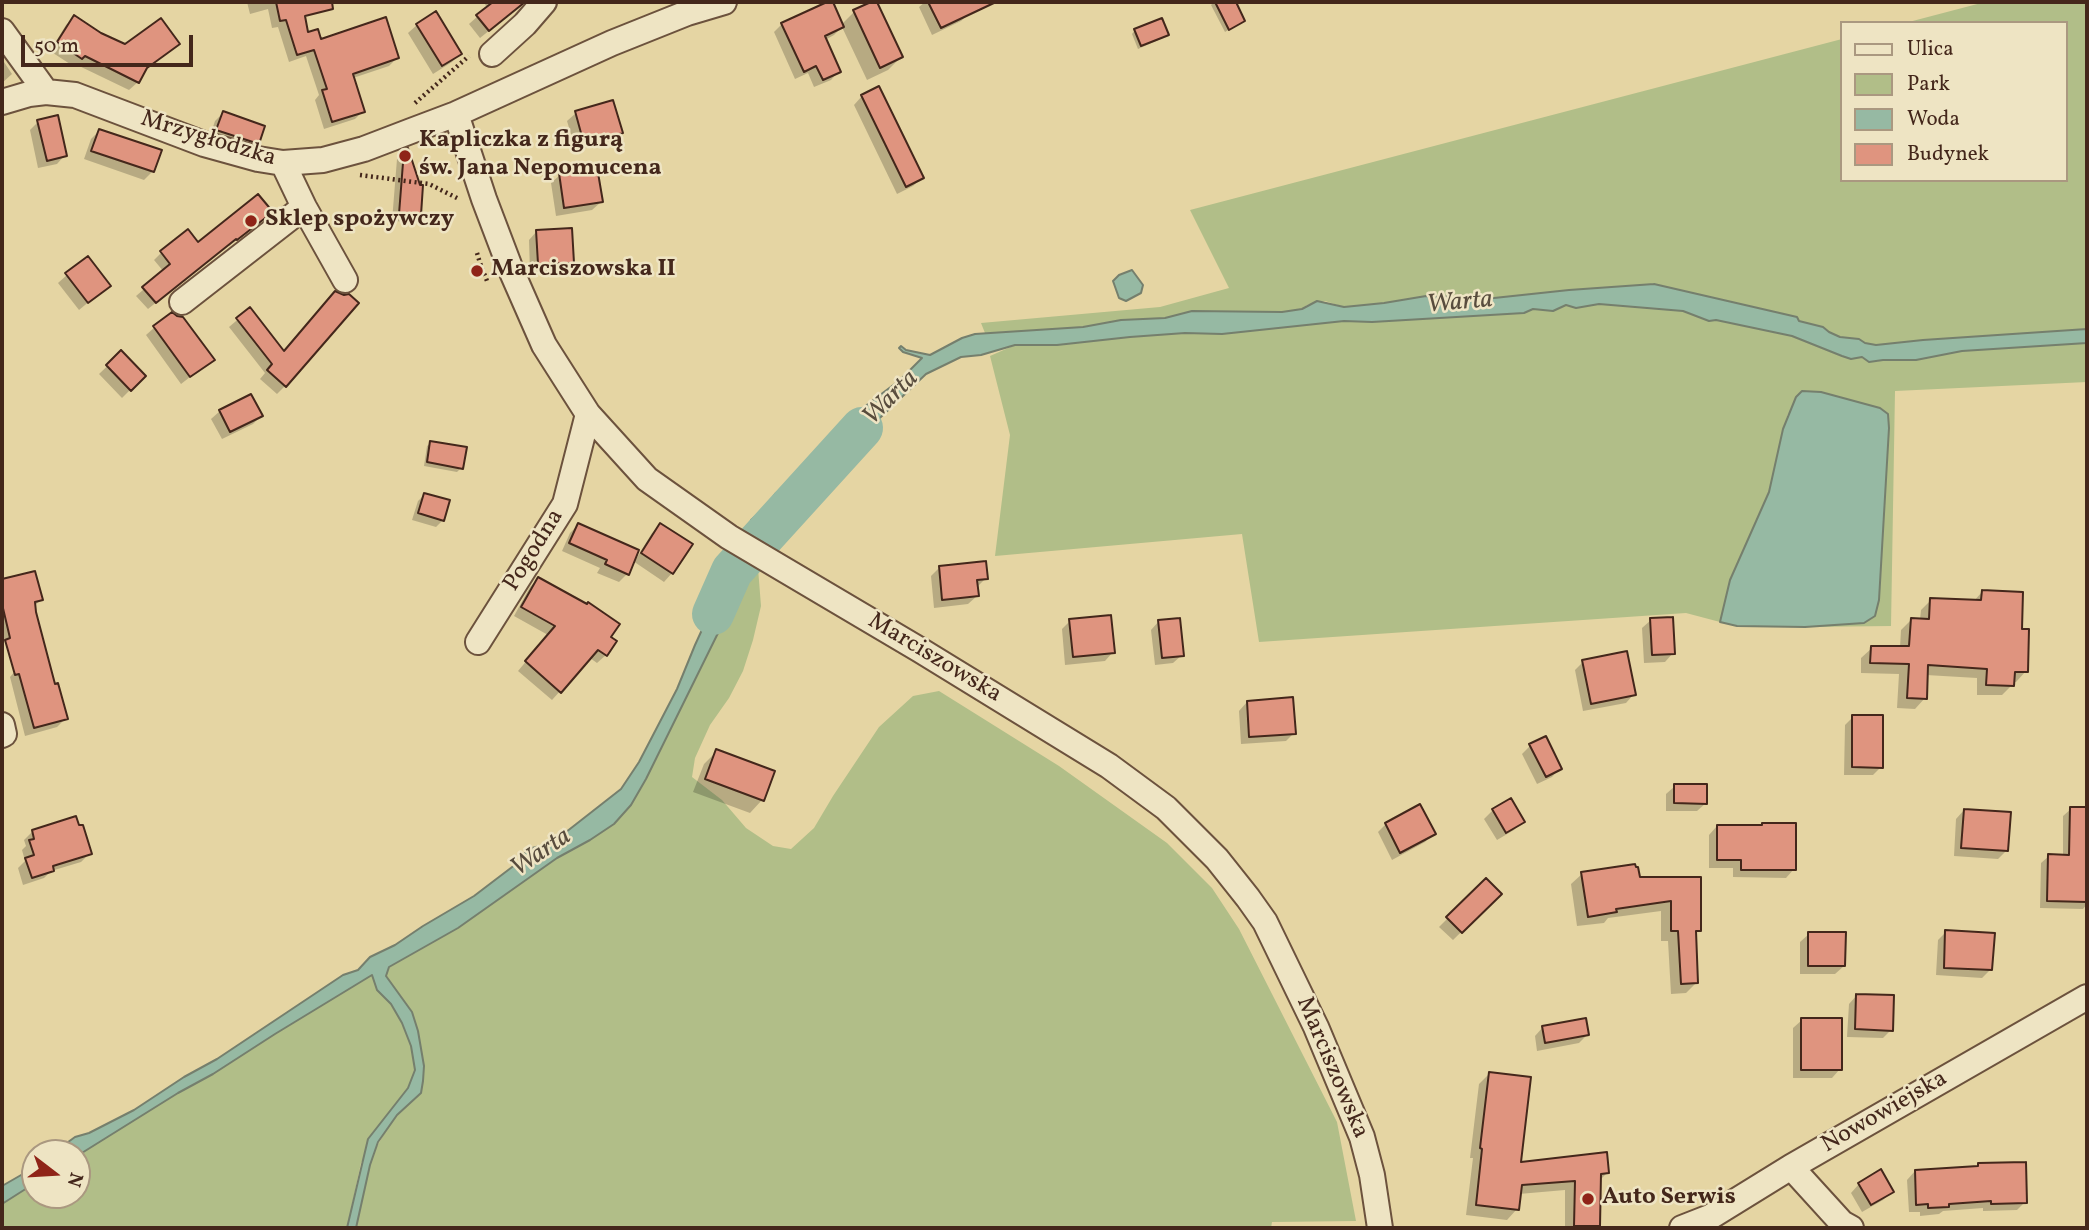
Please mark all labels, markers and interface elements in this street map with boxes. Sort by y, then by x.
scale bar [24,21,196,65]
legend [1840,21,2068,182]
text: 50 m [34,32,79,61]
text: Ulica [1907,35,1954,64]
text: Park [1907,70,1950,99]
text: Woda [1907,105,1960,134]
street label: Mrzygłodzka [137,106,279,174]
place label: Kapliczka z figurą św. Jana Nepomucena [419,128,662,184]
text: Budynek [1907,140,1989,169]
marker: Kapliczka z figurą św. Jana Nepomucena [397,148,413,164]
place label: Sklep spożywczy [265,207,454,235]
marker: Sklep spożywczy [243,213,259,229]
place label: Marciszowska II [491,257,676,285]
marker: Marciszowska II [469,263,485,279]
water label: Warta [1426,286,1494,322]
water label: Warta [858,365,926,433]
street label: Pogodna [499,505,571,597]
street label: Marciszowska [862,608,1006,710]
water label: Warta [506,823,578,885]
street label: Marciszowska [1288,993,1374,1143]
street label: Nowowiejska [1817,1065,1953,1161]
north arrow [21,1139,91,1209]
text: N [60,1169,89,1190]
place label: Auto Serwis [1602,1185,1736,1213]
marker: Auto Serwis [1580,1191,1596,1207]

